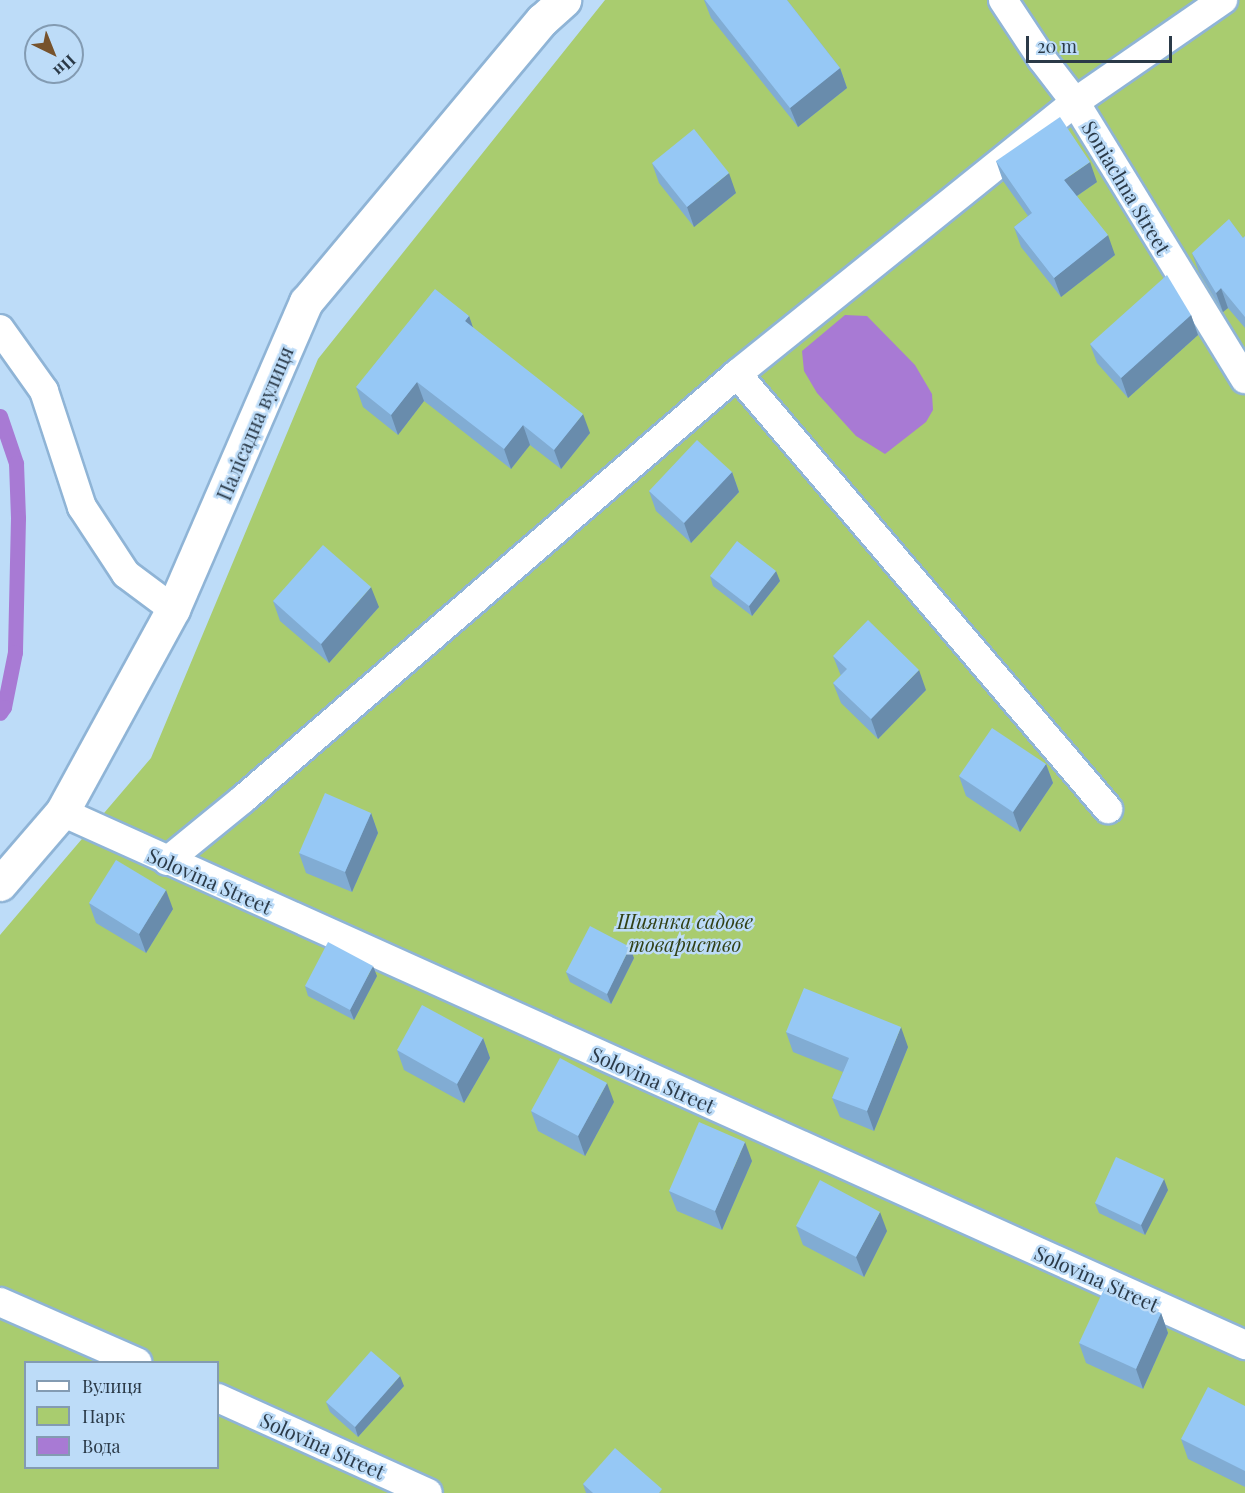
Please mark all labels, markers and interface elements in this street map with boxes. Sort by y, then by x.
north arrow [24,24,84,84]
scale bar [1029,24,1174,62]
text: 20 m [1037,34,1077,58]
text: Пн [50,51,81,82]
street label: Soniachna Street [1078,116,1176,258]
street label: Палісадна вулиця [211,342,297,504]
street label: Solovina Street [144,842,276,918]
park label: Шиянка садове товариство [617,908,753,955]
street label: Solovina Street [587,1041,719,1117]
street label: Solovina Street [1031,1240,1163,1316]
legend [24,1361,219,1469]
text: Вулиця [82,1374,142,1398]
text: Парк [82,1404,125,1428]
street label: Solovina Street [257,1407,389,1483]
text: Вода [82,1434,120,1458]

